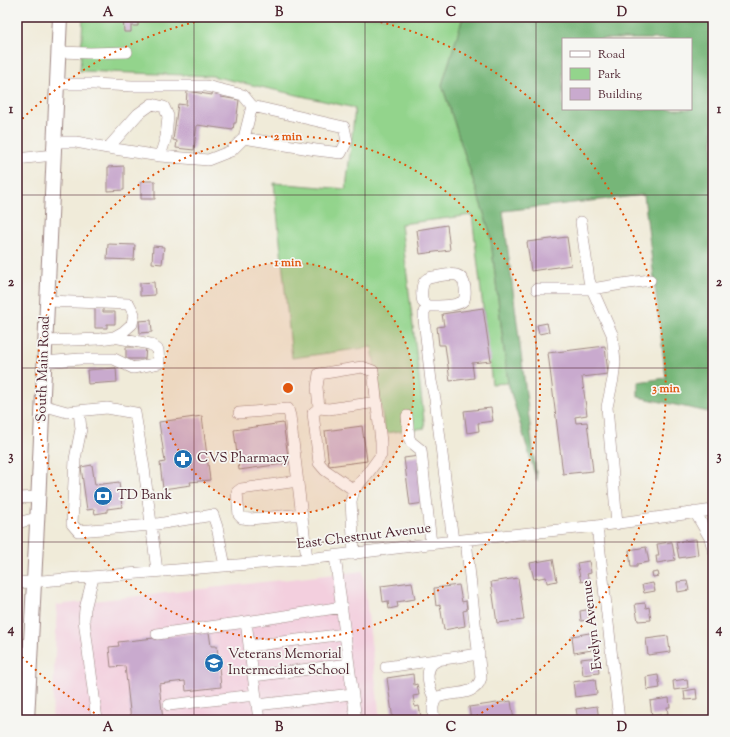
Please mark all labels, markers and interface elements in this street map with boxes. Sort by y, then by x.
text: A [103,4,114,22]
text: B [275,4,284,22]
text: C [446,4,456,22]
text: D [617,4,627,22]
legend [562,38,692,110]
text: Road [598,46,625,64]
text: Park [598,66,621,84]
text: Building [598,86,642,104]
text: 1 [9,101,14,119]
text: 1 [717,101,722,119]
text: 2 min [274,128,303,146]
text: 1 min [273,254,302,272]
text: 2 [8,274,15,292]
text: 2 [716,274,723,292]
street label: South Main Road [32,316,56,422]
text: 3 min [652,380,681,398]
centre of rings [281,381,295,395]
text: 3 [8,448,14,466]
pharmacy icon: CVS Pharmacy [172,448,194,470]
text: 3 [716,448,722,466]
place label: CVS Pharmacy [197,449,289,469]
bank icon: TD Bank [92,485,114,507]
place label: TD Bank [117,486,172,506]
street label: East Chestnut Avenue [296,519,432,555]
street label: Evelyn Avenue [578,579,608,671]
text: 4 [7,621,15,639]
text: 4 [715,621,723,639]
place label: Veterans Memorial Intermediate School [228,645,350,681]
school or university icon: Veterans Memorial Intermediate School [203,652,225,674]
text: A [103,719,114,737]
text: B [275,719,284,737]
text: C [446,719,456,737]
text: D [617,719,627,737]

